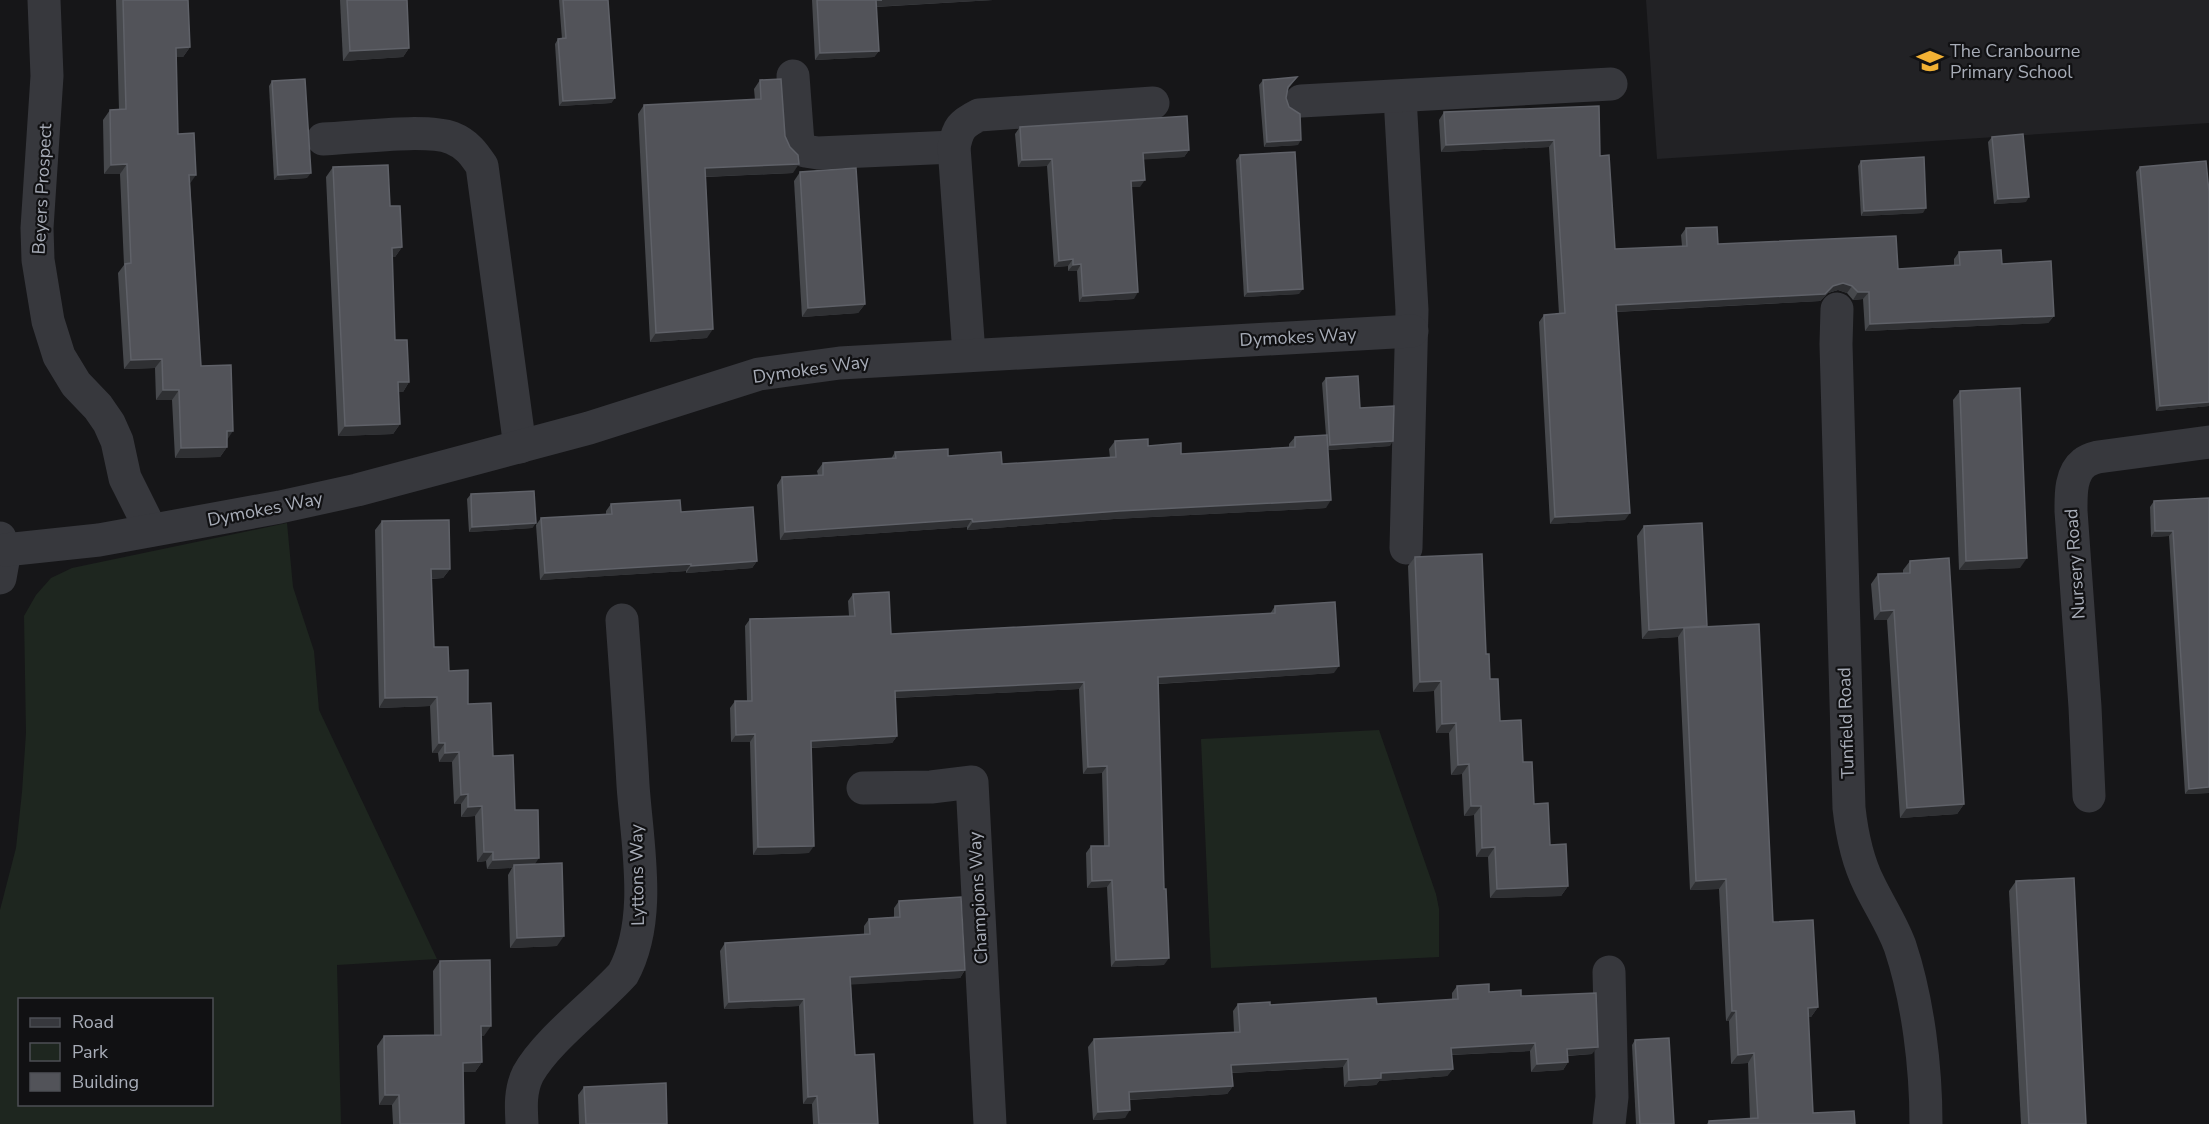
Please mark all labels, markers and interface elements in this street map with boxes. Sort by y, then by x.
place label: The Cranbourne Primary School [1950,39,2080,84]
school or university icon: The Cranbourne Primary School [1915,46,1945,76]
street label: Beyers Prospect [27,122,57,255]
street label: Dymokes Way [1239,322,1358,352]
street label: Dymokes Way [751,349,871,389]
street label: Dymokes Way [205,486,326,532]
street label: Nursery Road [2059,508,2091,620]
street label: Tunfield Road [1832,667,1860,779]
street label: Lyttons Way [624,823,650,926]
street label: Champions Way [962,830,993,965]
legend [18,998,213,1106]
text: Road [72,1010,114,1034]
text: Park [72,1040,109,1064]
text: Building [72,1070,139,1094]

